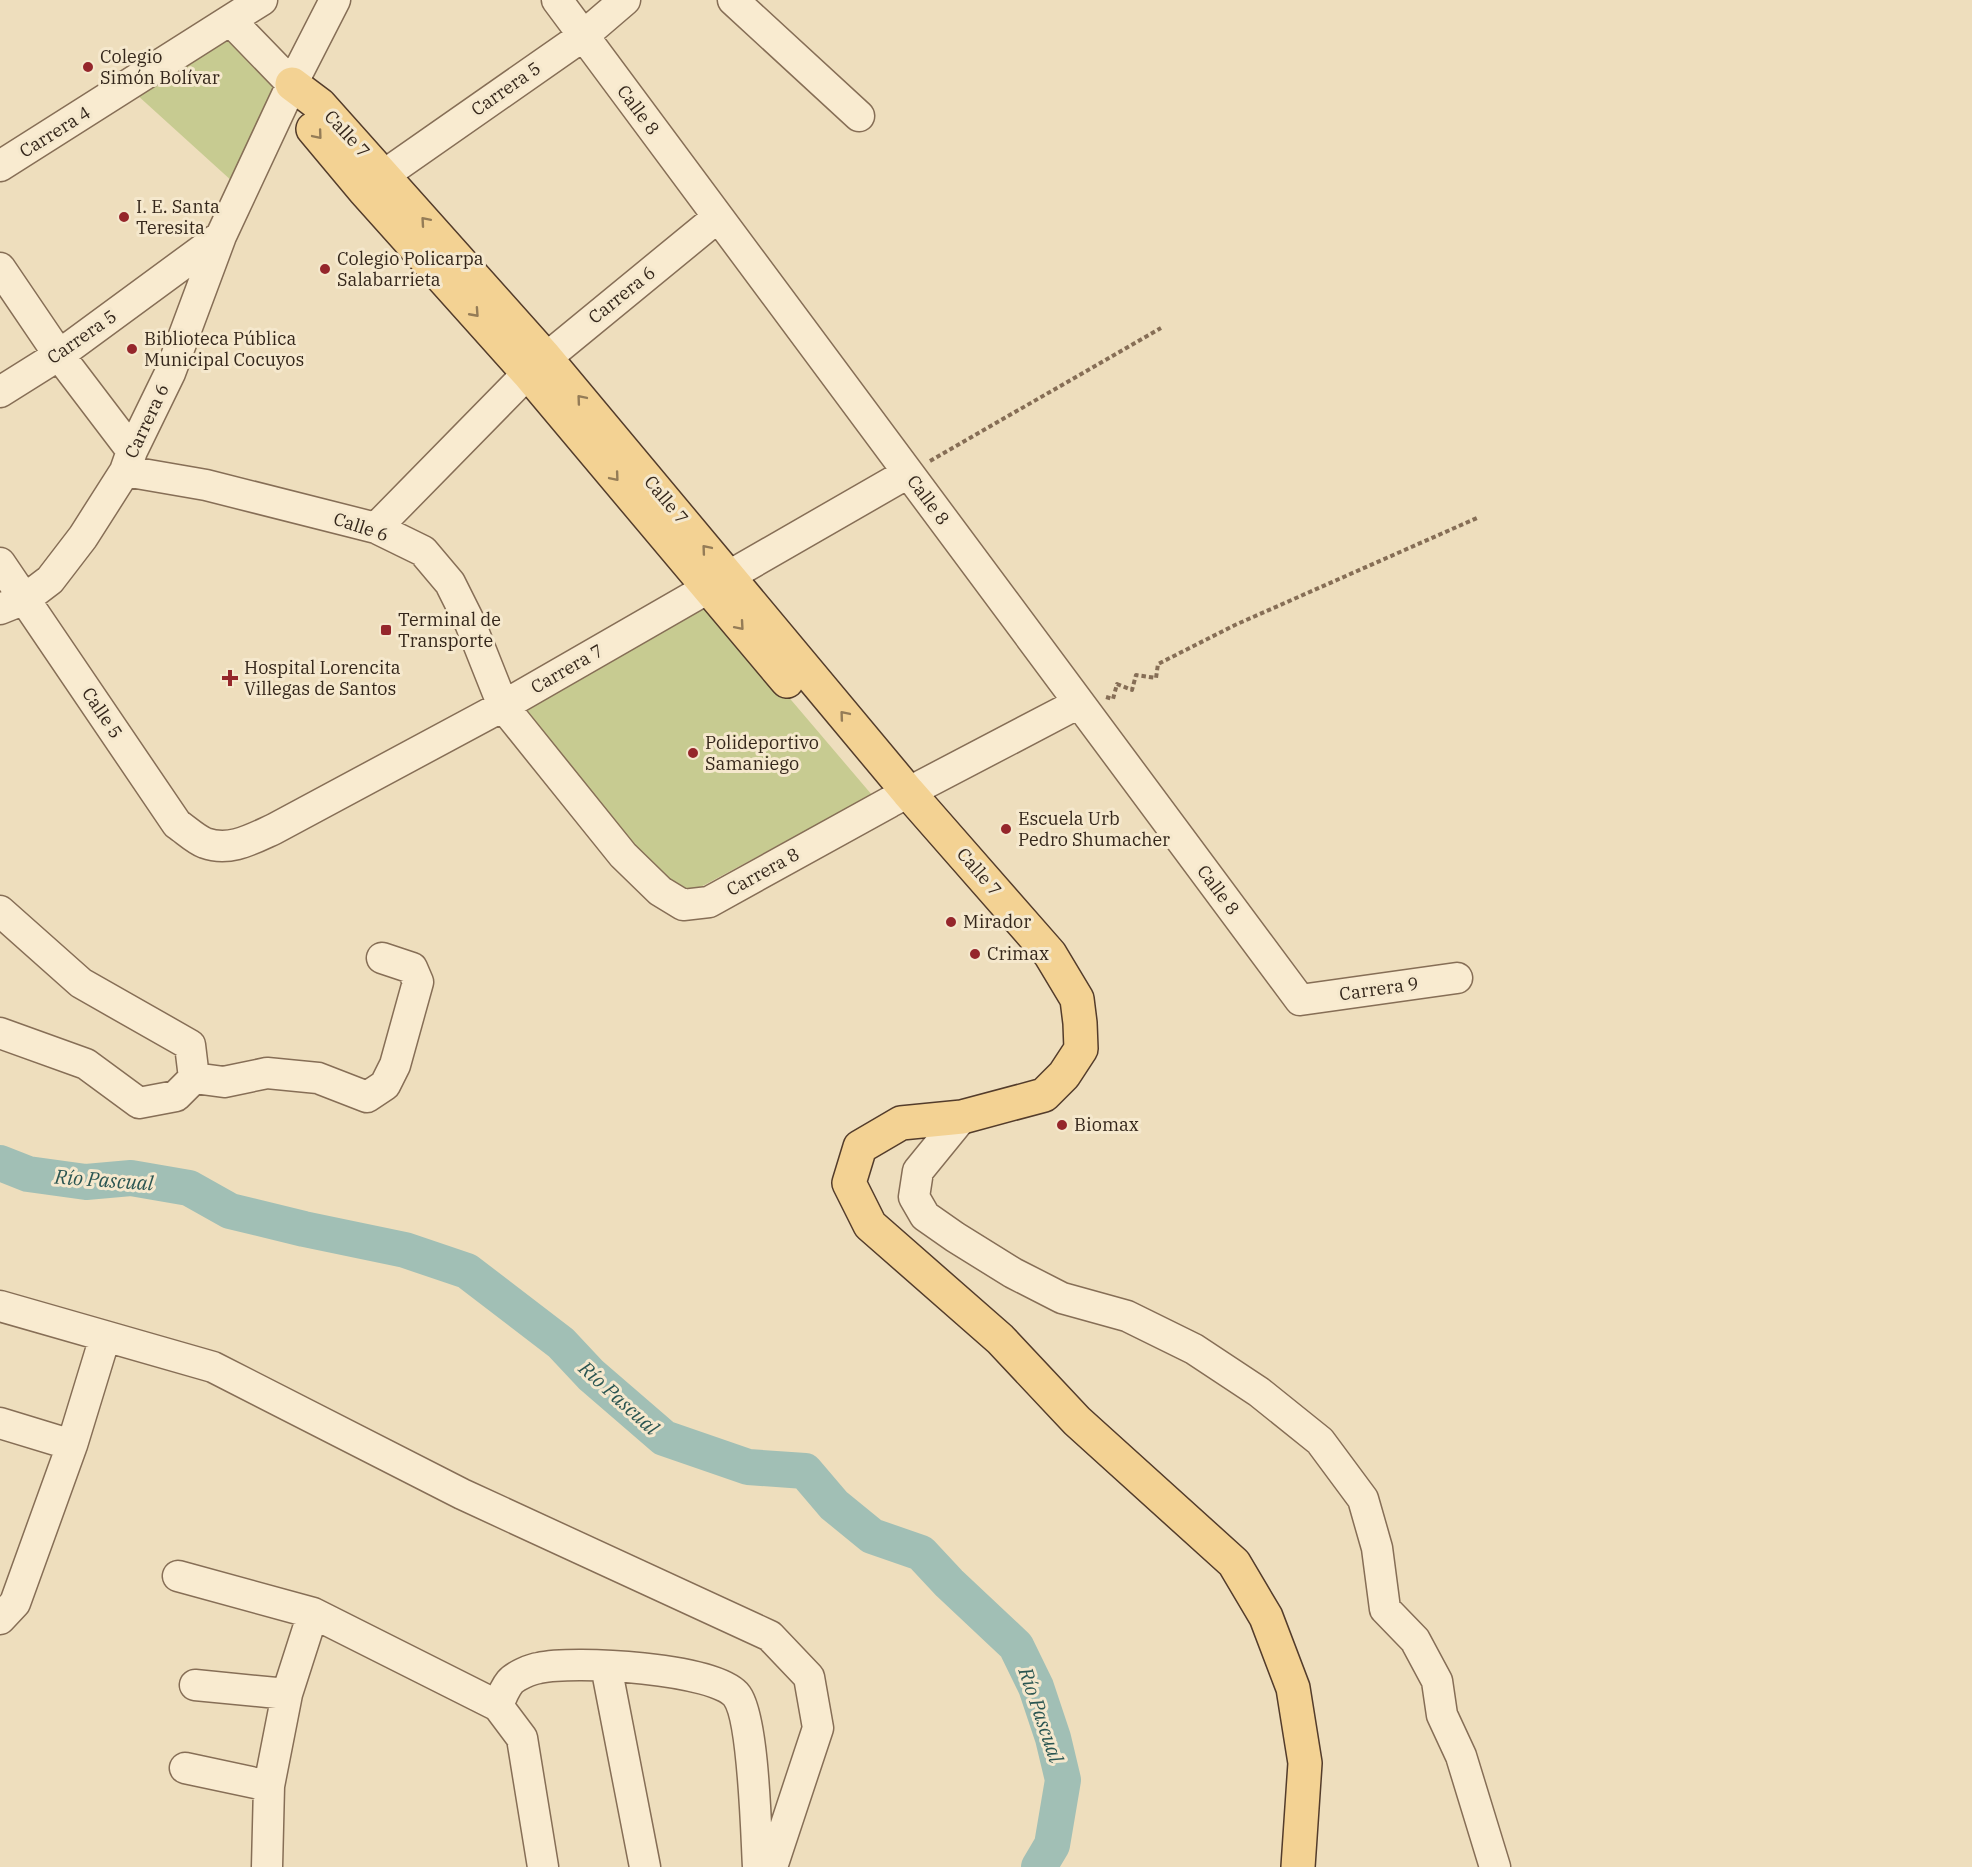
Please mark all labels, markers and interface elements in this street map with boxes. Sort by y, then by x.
place label: Colegio Simón Bolívar [100,45,220,89]
street label: Carrera 5 [466,56,545,121]
marker: Colegio Simón Bolívar [81,60,95,74]
street label: Calle 8 [612,80,665,139]
street label: Carrera 4 [15,101,95,162]
street label: Calle 7 [320,105,375,162]
one-way arrow [311,128,322,139]
place label: I. E. Santa Teresita [136,195,220,239]
marker: I. E. Santa Teresita [117,210,131,224]
one-way arrow [421,217,432,228]
place label: Colegio Policarpa Salabarrieta [337,247,484,291]
street label: Carrera 6 [583,261,660,329]
marker: Colegio Policarpa Salabarrieta [318,262,332,276]
street label: Carrera 5 [42,304,121,369]
one-way arrow [468,306,479,317]
place label: Biblioteca Pública Municipal Cocuyos [144,327,304,371]
marker: Biblioteca Pública Municipal Cocuyos [125,342,139,356]
street label: Carrera 6 [119,380,174,462]
one-way arrow [577,395,588,406]
one-way arrow [608,470,619,481]
street label: Calle 8 [902,470,955,529]
street label: Calle 7 [639,471,693,529]
street label: Calle 6 [331,507,392,546]
one-way arrow [703,545,714,556]
place label: Terminal de Transporte [398,608,501,652]
one-way arrow [733,619,744,630]
marker: Terminal de Transporte [379,623,393,637]
street label: Carrera 7 [526,639,607,698]
place label: Hospital Lorencita Villegas de Santos [244,656,401,700]
marker: Hospital Lorencita Villegas de Santos [221,669,239,687]
street label: Calle 5 [77,683,128,743]
one-way arrow [840,711,851,722]
place label: Polideportivo Samaniego [705,731,819,775]
marker: Polideportivo Samaniego [686,746,700,760]
place label: Escuela Urb Pedro Shumacher [1018,807,1170,851]
marker: Escuela Urb Pedro Shumacher [999,822,1013,836]
street label: Carrera 8 [722,842,803,901]
street label: Calle 7 [952,843,1007,901]
street label: Calle 8 [1192,860,1245,919]
place label: Mirador [963,910,1031,933]
marker: Mirador [944,915,958,929]
place label: Crimax [987,942,1049,965]
marker: Crimax [968,947,982,961]
street label: Carrera 9 [1338,972,1420,1005]
place label: Biomax [1074,1113,1139,1136]
marker: Biomax [1055,1118,1069,1132]
water label: Río Pascual [53,1163,155,1196]
water label: Río Pascual [573,1354,665,1441]
water label: Río Pascual [1012,1663,1070,1766]

